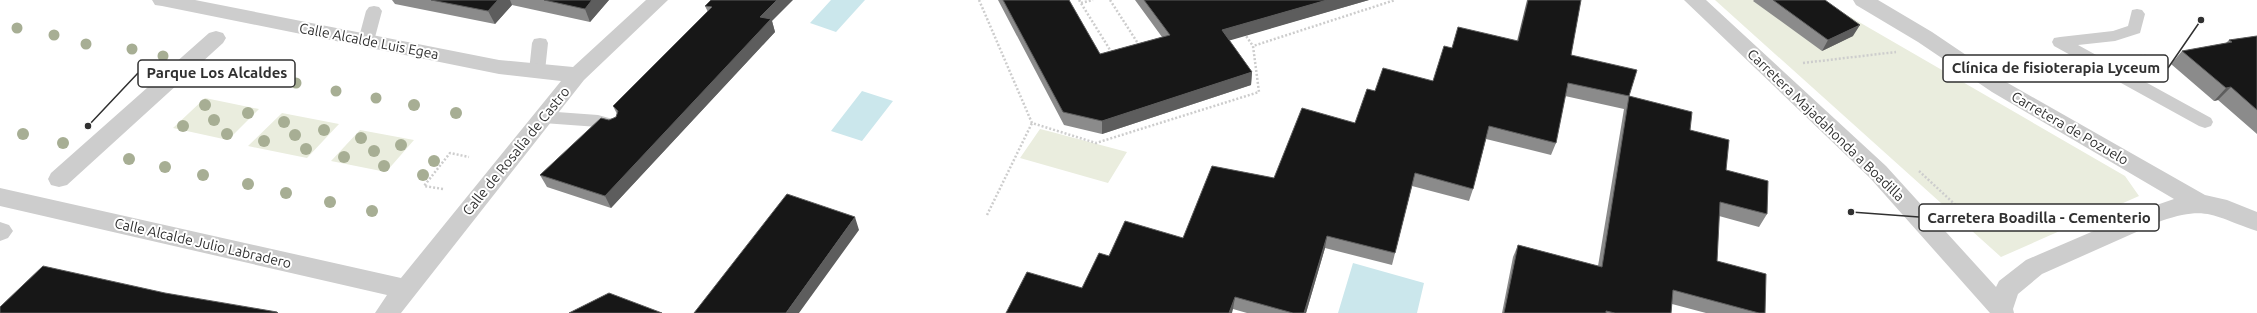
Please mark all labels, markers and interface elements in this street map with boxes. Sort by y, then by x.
street label: Calle Alcalde Luis Egea [298,20,440,62]
street label: Carretera Majadahonda a Boadilla [1744,46,1908,204]
callout: Clínica de fisioterapia Lyceum [1943,55,2168,82]
text: Clínica de fisioterapia Lyceum [1952,59,2160,76]
callout: Parque Los Alcaldes [138,60,295,87]
text: Parque Los Alcaldes [147,64,287,81]
street label: Calle de Rosalía de Castro [459,83,573,219]
street label: Carretera de Pozuelo [2009,88,2131,168]
callout: Carretera Boadilla - Cementerio [1919,204,2159,231]
text: Carretera Boadilla - Cementerio [1927,209,2151,226]
street label: Calle Alcalde Julio Labradero [113,215,293,271]

